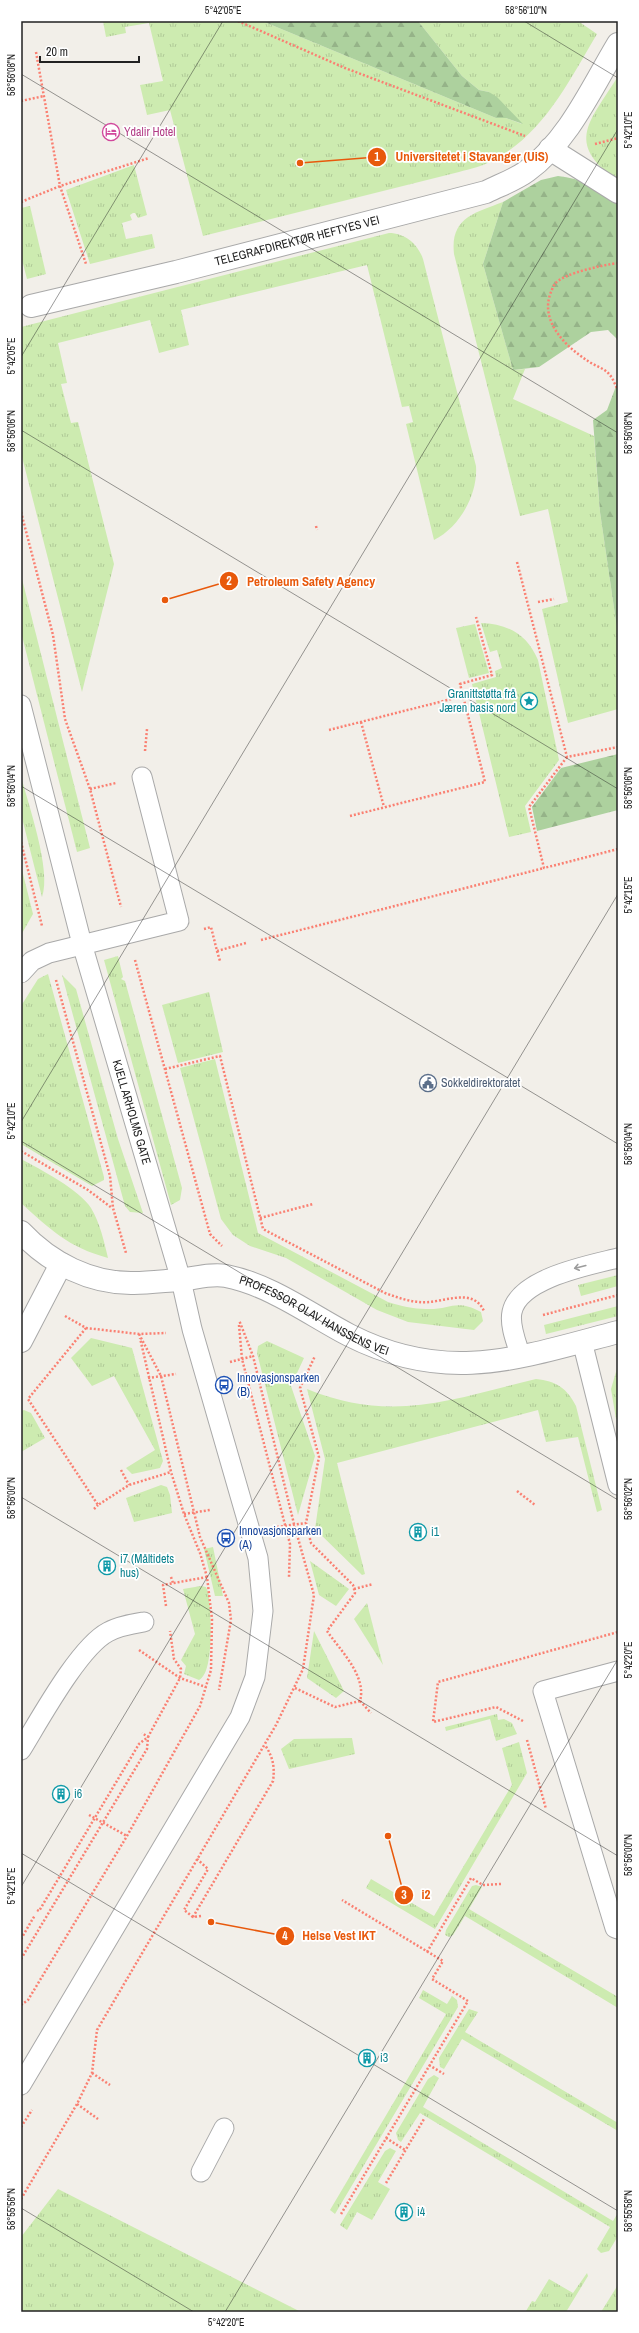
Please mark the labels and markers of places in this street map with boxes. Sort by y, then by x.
hotel icon: Ydalir Hotel [101,122,121,142]
place label: Ydalir Hotel [124,124,175,140]
callout: Universitetet i Stavanger (UiS) [367,144,556,169]
callout: Petroleum Safety Agency [219,569,384,594]
place label: Granittstøtta frå Jæren basis nord [439,686,517,716]
place icon: Granittstøtta frå Jæren basis nord [519,691,539,711]
public building icon: Sokkeldirektoratet [418,1073,438,1093]
place label: Sokkeldirektoratet [441,1075,521,1091]
place label: Innovasjonsparken (B) [237,1370,320,1400]
bus stop icon: Innovasjonsparken (B) [214,1375,234,1395]
building icon: i1 [408,1522,428,1542]
place label: Innovasjonsparken (A) [239,1523,322,1553]
place label: i1 [431,1524,440,1540]
bus stop icon: Innovasjonsparken (A) [216,1528,236,1548]
place label: i7 (Måltidets hus) [120,1551,174,1581]
building icon: i7 (Måltidets hus) [97,1556,117,1576]
building icon: i6 [51,1784,71,1804]
place label: i6 [74,1786,82,1802]
callout: i2 [394,1882,439,1907]
callout: Helse Vest IKT [275,1923,384,1948]
building icon: i3 [357,2048,377,2068]
place label: i3 [380,2050,388,2066]
building icon: i4 [394,2202,414,2222]
place label: i4 [417,2204,426,2220]

